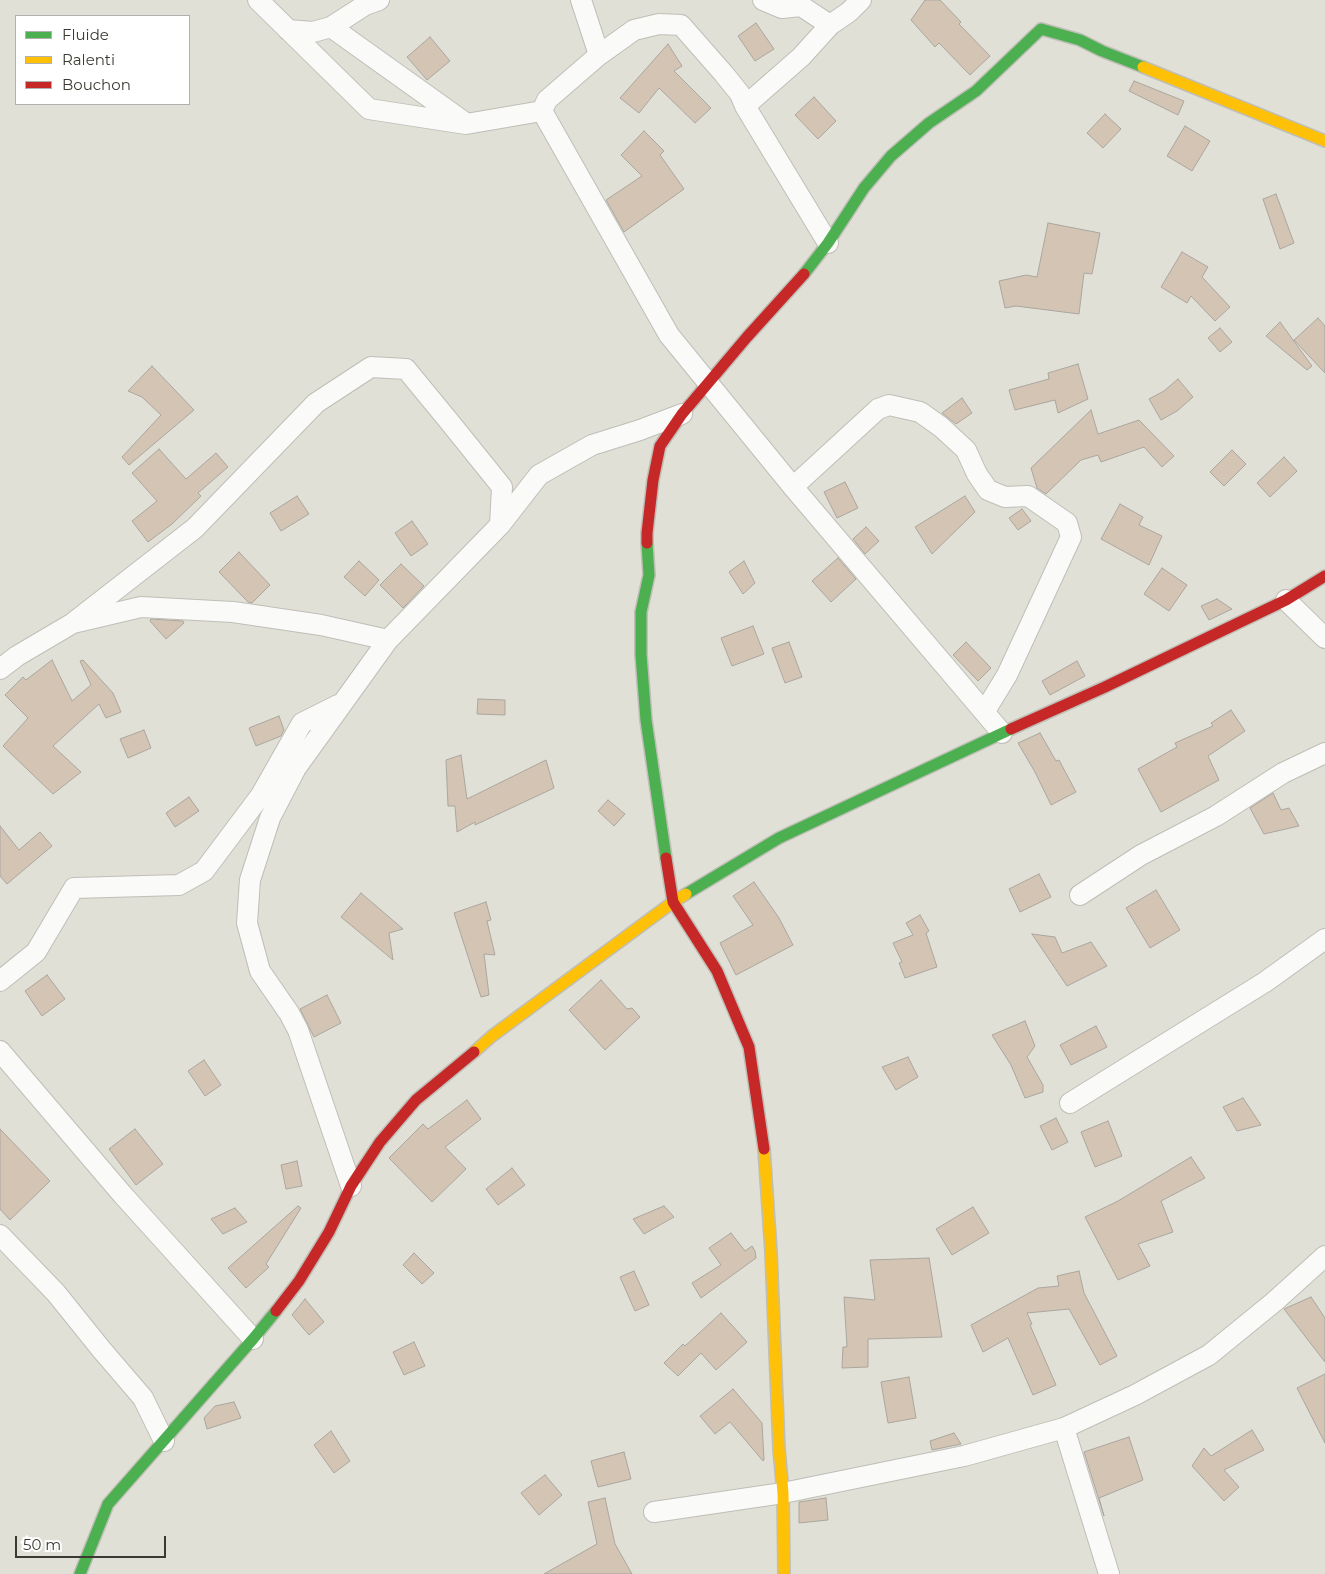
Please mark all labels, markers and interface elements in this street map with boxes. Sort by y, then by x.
legend [15,15,190,105]
text: Fluide [62,25,109,44]
text: Ralenti [62,50,115,69]
text: Bouchon [62,75,131,94]
scale bar [18,1526,169,1558]
text: 50 m [23,1535,61,1554]

